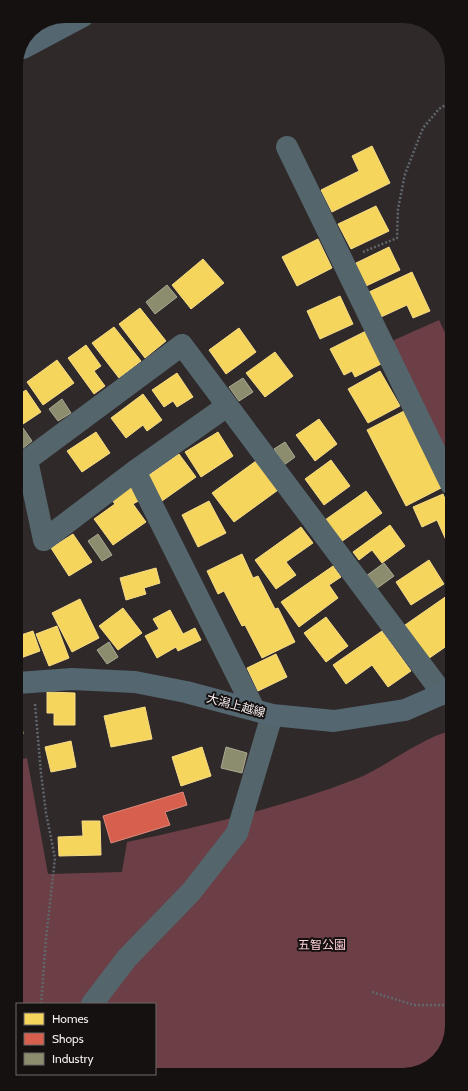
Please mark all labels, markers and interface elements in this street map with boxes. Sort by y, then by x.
street label: 大潟上越線 [205,690,267,720]
park label: 五智公園 [298,937,346,952]
legend [16,1003,156,1075]
text: Homes [52,1011,89,1026]
text: Shops [52,1031,84,1046]
text: Industry [52,1051,93,1066]

